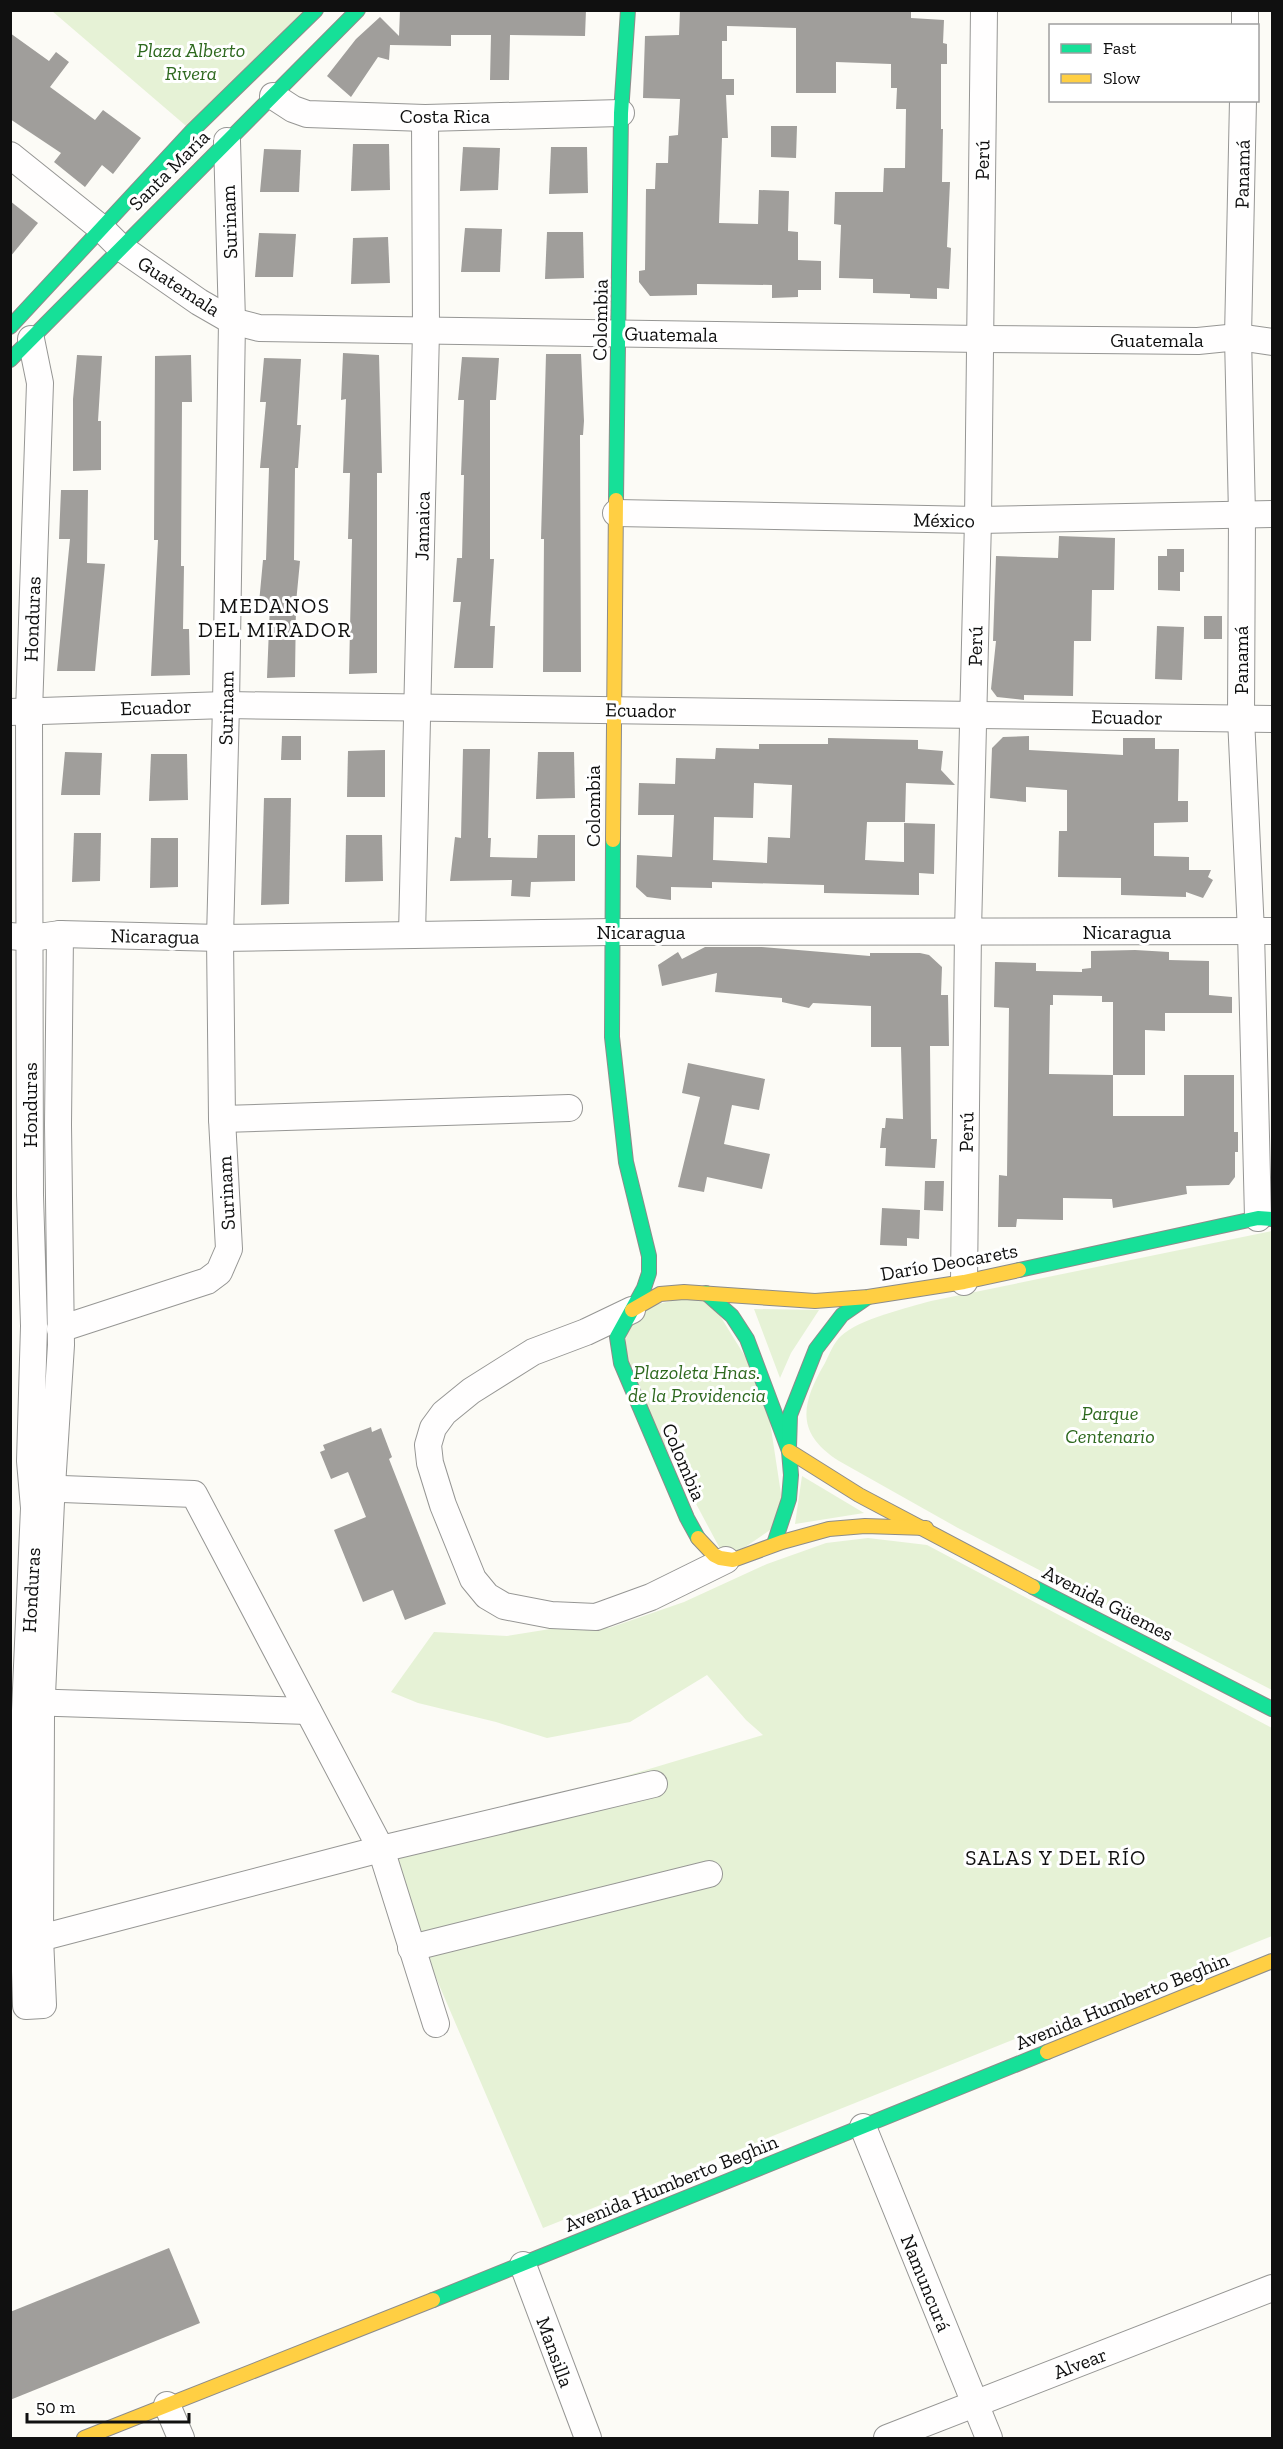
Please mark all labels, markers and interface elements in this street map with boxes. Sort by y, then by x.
legend [1049,24,1259,102]
text: Fast [1103,37,1136,59]
park label: Plaza Alberto Rivera [137,38,245,85]
text: Slow [1103,67,1140,89]
street label: Costa Rica [400,104,491,128]
street label: Santa María [124,124,215,215]
street label: Panamá [1229,139,1255,209]
street label: Perú [970,140,994,180]
street label: Surinam [216,184,242,260]
street label: Guatemala [133,250,225,322]
street label: Colombia [587,278,613,361]
street label: Guatemala [624,321,718,347]
street label: Guatemala [1110,328,1204,352]
street label: Jamaica [409,491,435,561]
street label: México [913,507,975,533]
street label: Honduras [19,576,45,662]
district label: MEDANOS DEL MIRADOR [198,593,352,642]
street label: Panamá [1229,625,1253,695]
street label: Perú [963,626,987,666]
street label: Surinam [213,670,239,745]
street label: Ecuador [120,694,192,720]
street label: Ecuador [605,697,677,723]
street label: Ecuador [1091,704,1163,730]
street label: Colombia [581,765,605,847]
street label: Nicaragua [597,920,686,944]
street label: Nicaragua [1083,920,1172,944]
street label: Nicaragua [110,923,200,949]
street label: Honduras [18,1062,42,1148]
street label: Perú [954,1112,978,1152]
street label: Surinam [212,1155,240,1231]
street label: Darío Deocarets [878,1238,1020,1286]
park label: Plazoleta Hnas. de la Providencia [628,1360,766,1407]
park label: Parque Centenario [1065,1401,1155,1448]
street label: Colombia [657,1420,711,1505]
street label: Honduras [17,1547,45,1633]
street label: Avenida Güemes [1039,1560,1177,1646]
district label: SALAS Y DEL RÍO [965,1845,1147,1870]
street label: Avenida Humberto Beghin [1012,1947,1233,2055]
street label: Avenida Humberto Beghin [561,2129,782,2237]
street label: Namuncurá [896,2231,956,2335]
street label: Mansilla [531,2313,579,2391]
street label: Alvear [1050,2342,1110,2384]
scale bar [27,2386,189,2424]
text: 50 m [36,2396,76,2418]

